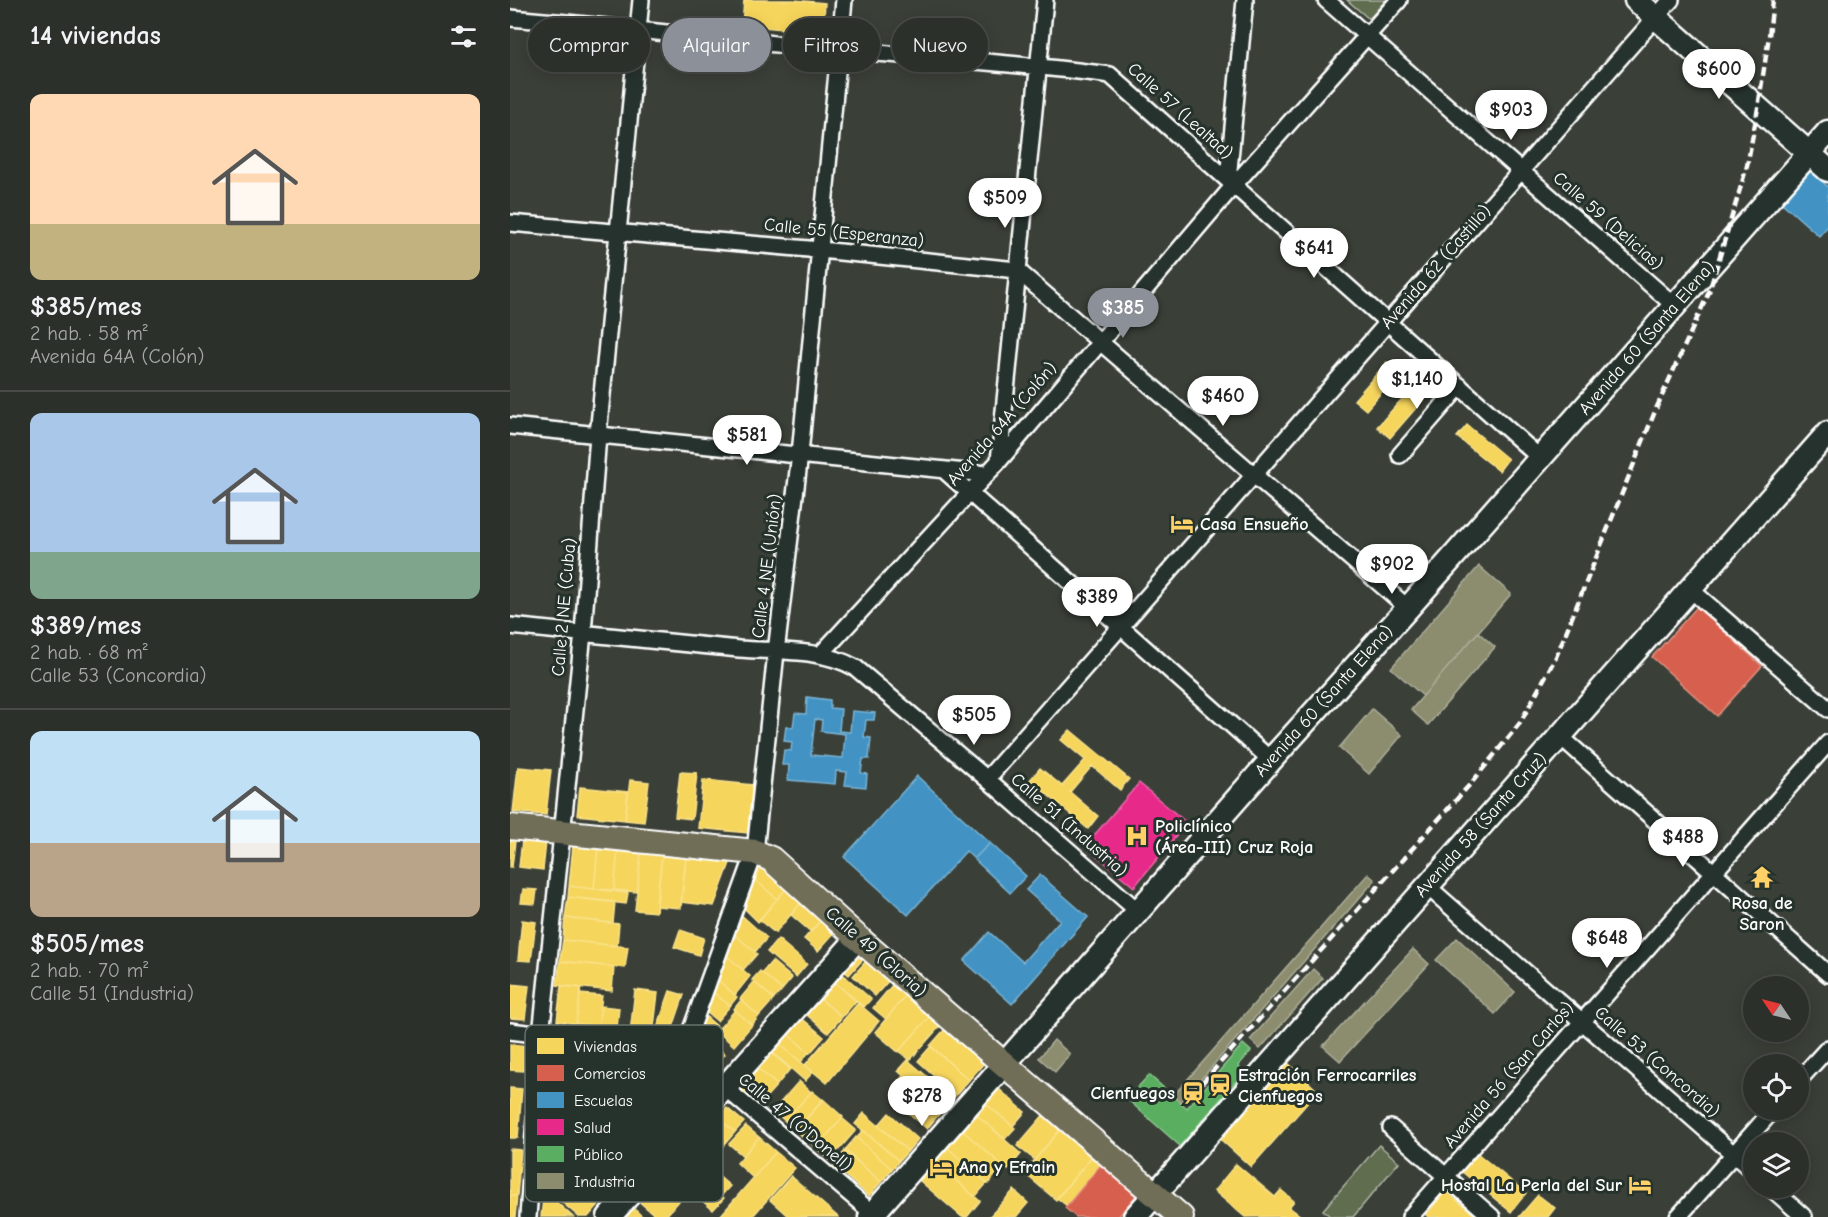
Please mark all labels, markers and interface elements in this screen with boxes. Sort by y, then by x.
chip: Comprar [528,18,650,72]
chip: Alquilar [662,18,771,72]
chip: Filtros [783,18,880,72]
chip: Nuevo [892,18,988,72]
icon: filters [447,20,480,53]
text: 14 viviendas [30,21,161,51]
pin: $600 [1683,49,1755,100]
text: $600 [1696,57,1742,80]
street label: Calle 57 (Lealtad) [1123,58,1237,164]
pin: $903 [1475,90,1547,141]
text: $903 [1489,98,1533,121]
icon: home [201,133,309,241]
street label: Calle 59 (Delicias) [1549,167,1667,275]
pin: $509 [969,178,1041,229]
text: $509 [983,186,1027,209]
street label: Avenida 62 (Castillo) [1376,201,1496,333]
street label: Calle 55 (Esperanza) [763,214,925,252]
pin: $641 [1278,228,1350,279]
text: $641 [1294,236,1334,259]
street label: Avenida 60 (Santa Elena) [1574,257,1720,419]
pin: $385 [1087,288,1159,339]
text: $385/mes [30,292,142,322]
text: $385 [1102,296,1144,319]
text: 2 hab. · 58 m² [30,322,148,345]
text: Avenida 64A (Colón) [30,345,204,368]
street label: Avenida 64A (Colón) [943,358,1061,490]
pin: $1,140 [1368,359,1466,410]
text: $1,140 [1391,367,1443,390]
pin: $460 [1187,376,1259,427]
text: $460 [1201,384,1245,407]
pin: $581 [711,415,783,466]
text: $581 [727,423,767,446]
icon: home [201,452,309,560]
street label: Calle 4 NE (Unión) [748,493,786,639]
hotel icon: Casa Ensueño [1169,511,1195,537]
place label: Casa Ensueño [1200,514,1309,535]
street label: Calle 2 NE (Cuba) [547,537,581,677]
pin: $902 [1356,544,1428,595]
text: $902 [1370,552,1414,575]
pin: $389 [1061,577,1133,628]
text: $389 [1076,585,1118,608]
text: $389/mes [30,611,141,641]
street label: Avenida 60 (Santa Elena) [1250,621,1398,781]
text: 2 hab. · 68 m² [30,641,148,664]
text: Calle 53 (Concordia) [30,664,206,687]
pin: $505 [938,695,1010,746]
text: $505 [952,703,996,726]
street label: Avenida 58 (Santa Cruz) [1411,748,1551,902]
street label: Calle 51 (Industria) [1006,769,1132,881]
icon: home [201,770,309,878]
place label: Policlínico (Área-III) Cruz Roja [1155,816,1313,858]
pin: $488 [1647,817,1719,868]
hospital icon: Policlínico (Área-III) Cruz Roja [1124,823,1150,849]
text: $488 [1662,825,1704,848]
temple icon: Rosa de Saron [1749,864,1775,890]
place label: Rosa de Saron [1731,893,1793,935]
street label: Calle 49 (Gloria) [821,902,931,1002]
pin: $648 [1571,918,1643,969]
text: $648 [1586,926,1628,949]
text: $505/mes [30,929,144,959]
text: 2 hab. · 70 m² [30,959,148,982]
north arrow [1743,976,1809,1042]
map controls [1743,976,1809,1198]
text: Calle 51 (Industria) [30,982,194,1005]
street label: Avenida 56 (San Carlos) [1440,998,1578,1152]
street label: Calle 53 (Concordia) [1590,1002,1724,1122]
legend [525,1025,723,1202]
text: Viviendas [574,1038,637,1056]
button: locate [1743,1054,1809,1120]
text: Comercios [574,1065,646,1083]
place label: Estración Ferrocarriles Cienfuegos [1238,1065,1417,1107]
street label: Calle 47 (O'Donell) [734,1068,856,1176]
station icon: Estración Ferrocarriles Cienfuegos [1207,1072,1233,1098]
pin: $278 [886,1076,958,1127]
station icon: Cienfuegos [1180,1080,1206,1106]
place label: Cienfuegos [1090,1083,1175,1104]
text: $278 [902,1084,942,1107]
text: Escuelas [574,1092,633,1110]
text: Salud [574,1119,611,1137]
button: layers [1743,1132,1809,1198]
text: Público [574,1146,623,1164]
hotel icon: Ana y Efrain [928,1154,954,1180]
place label: Ana y Efrain [959,1157,1055,1178]
hotel icon: Hostal La Perla del Sur [1627,1172,1653,1198]
text: Industria [574,1173,635,1191]
place label: Hostal La Perla del Sur [1441,1175,1623,1196]

